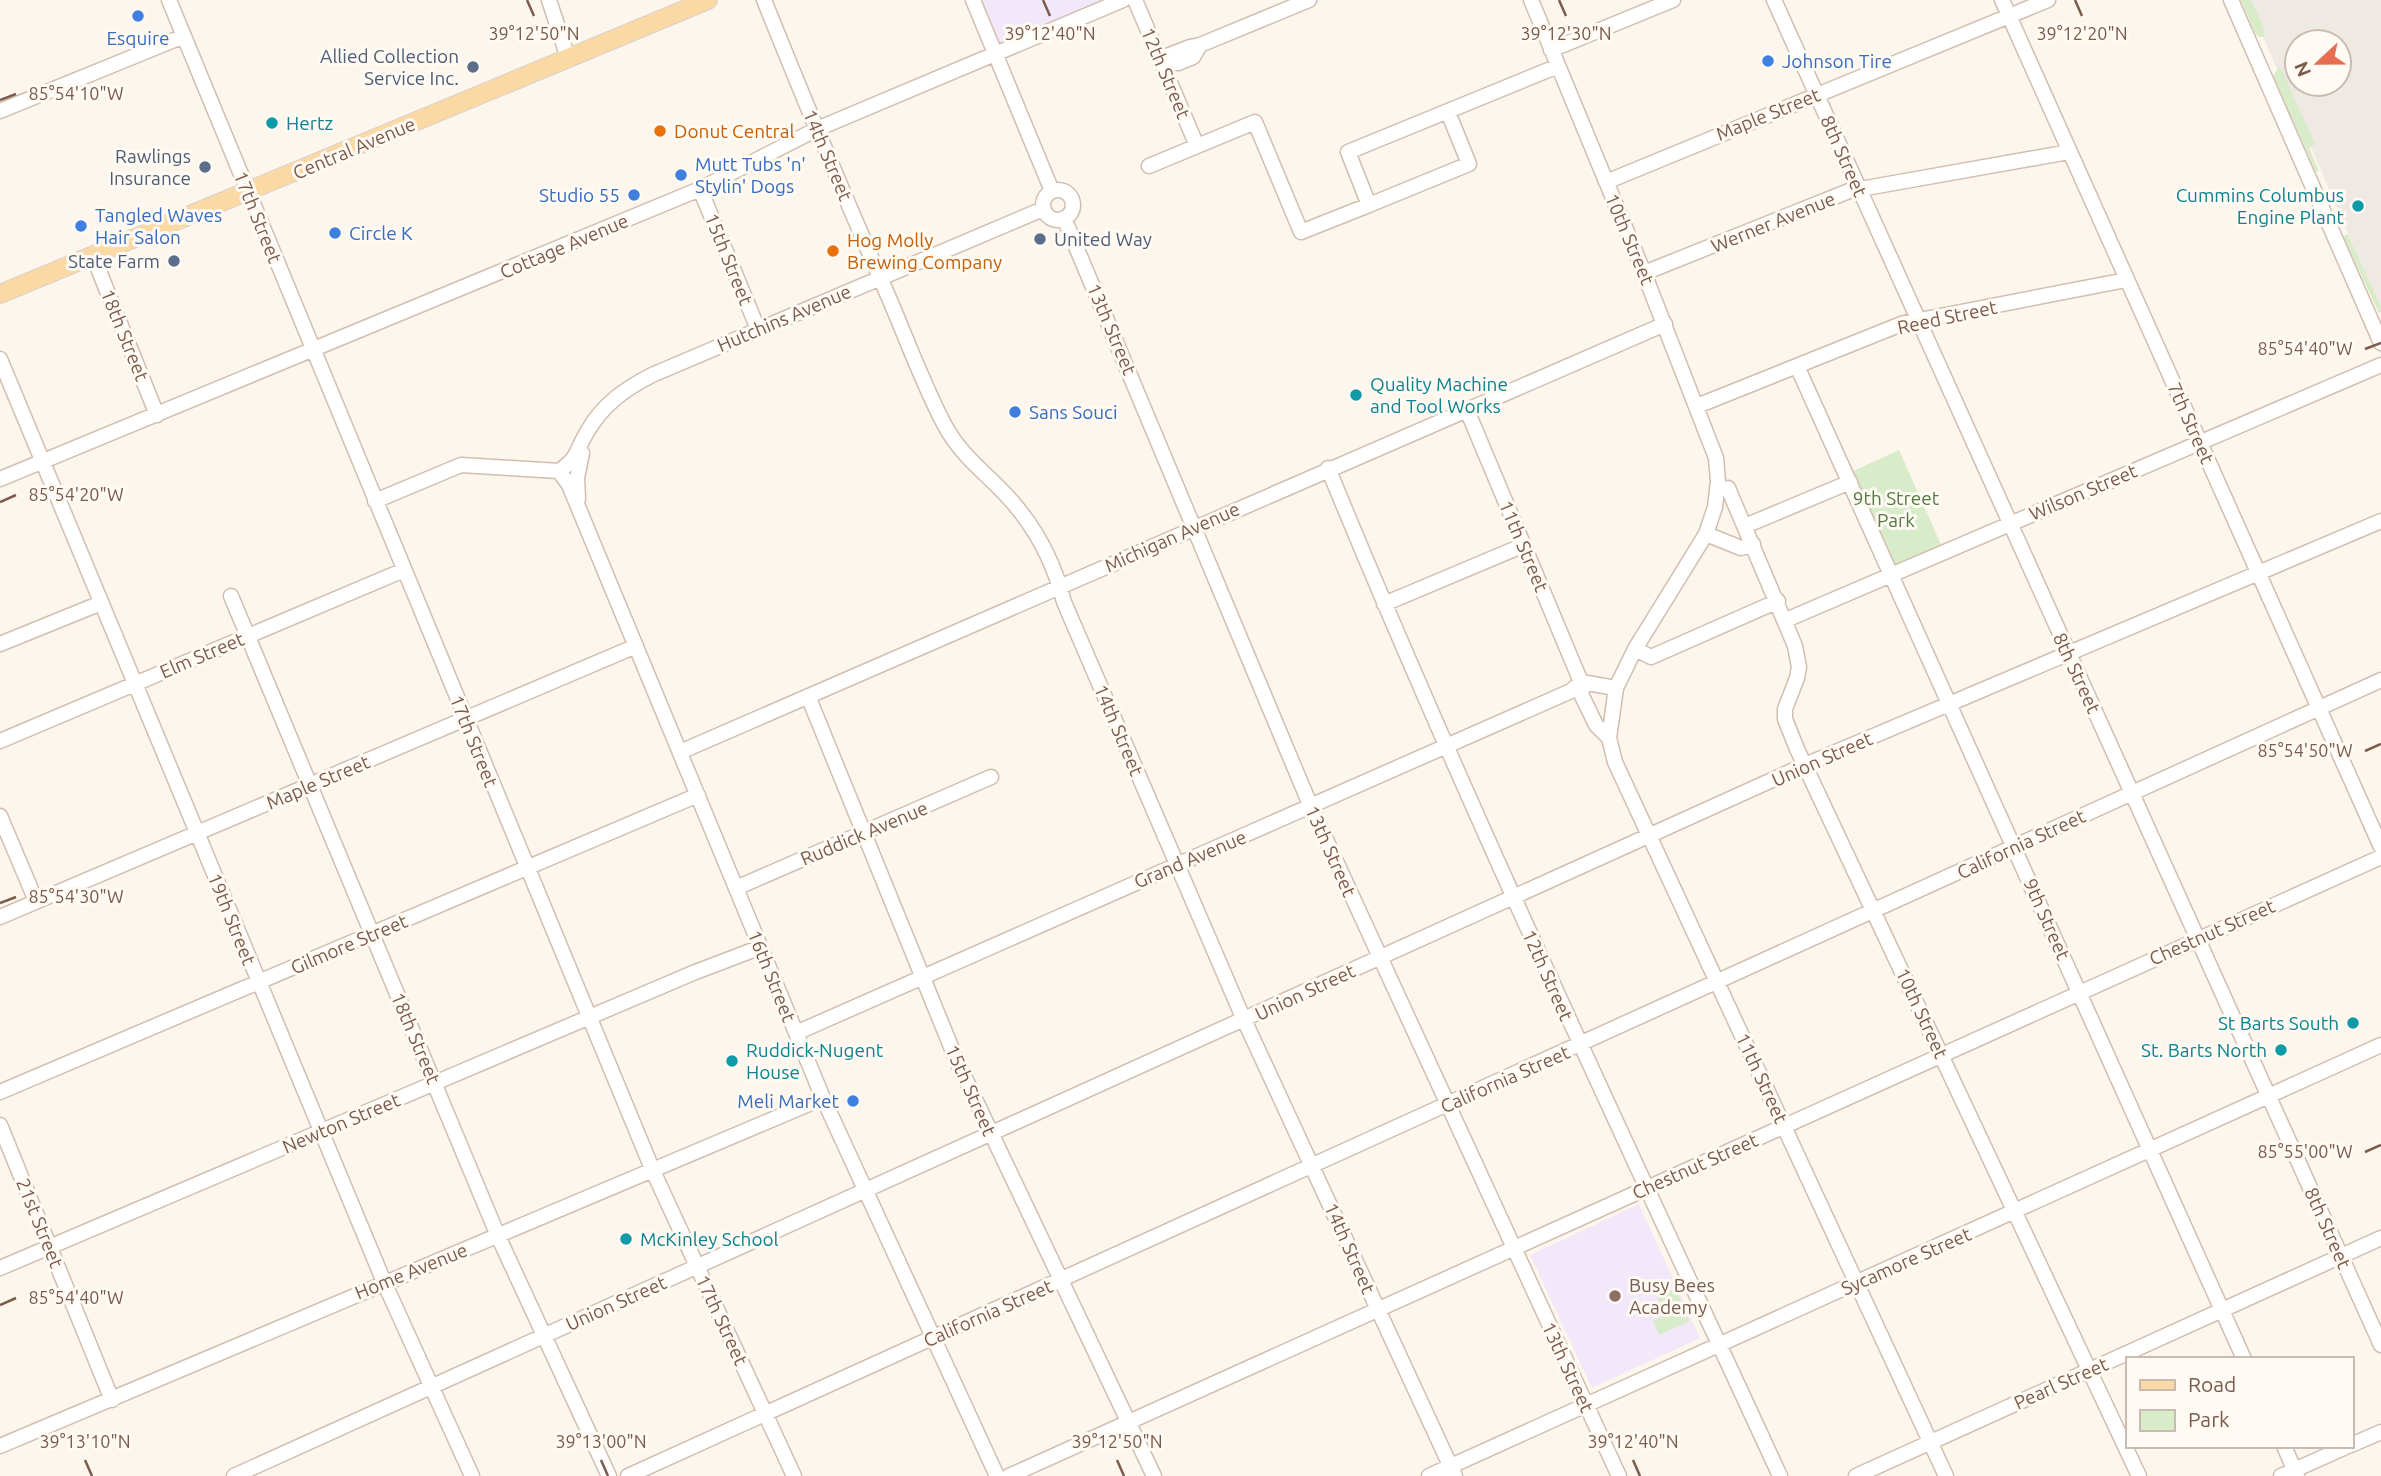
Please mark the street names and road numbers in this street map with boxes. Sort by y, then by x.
street label: 12th Street [1137,24,1195,122]
street label: Maple Street [1713,83,1824,145]
street label: 14th Street [799,106,857,204]
street label: Central Avenue [290,112,418,184]
street label: 8th Street [1816,112,1872,200]
street label: 17th Street [230,168,287,267]
street label: Werner Avenue [1708,187,1838,257]
street label: 10th Street [1601,190,1659,288]
street label: Cottage Avenue [497,209,631,283]
street label: 15th Street [701,210,758,309]
street label: Hutchins Avenue [714,280,854,356]
street label: 13th Street [1083,280,1141,378]
street label: 18th Street [97,286,154,385]
street label: Reed Street [1895,296,1999,338]
street label: 7th Street [2163,379,2219,467]
street label: Wilson Street [2026,459,2141,525]
street label: Michigan Avenue [1101,497,1243,577]
street label: 11th Street [1495,497,1553,595]
street label: Elm Street [157,627,248,683]
street label: 8th Street [2049,629,2105,717]
street label: 14th Street [1090,681,1148,779]
street label: 17th Street [446,692,503,791]
street label: Union Street [1768,727,1876,791]
street label: Maple Street [263,750,374,814]
street label: Ruddick Avenue [797,796,931,870]
street label: 13th Street [1301,802,1361,900]
street label: California Street [1953,804,2089,883]
street label: Grand Avenue [1131,825,1249,893]
street label: 19th Street [204,870,261,969]
street label: 9th Street [2019,875,2075,963]
street label: Chestnut Street [2146,894,2279,970]
street label: Gilmore Street [287,909,411,979]
street label: 12th Street [1518,926,1578,1024]
street label: 16th Street [744,927,801,1026]
street label: Union Street [1251,959,1359,1025]
street label: 10th Street [1892,964,1953,1062]
street label: 18th Street [387,989,445,1087]
street label: 11th Street [1732,1029,1793,1127]
street label: California Street [1437,1040,1574,1117]
street label: 15th Street [941,1041,1001,1139]
street label: Newton Street [279,1088,404,1158]
street label: Chestnut Street [1629,1128,1762,1204]
street label: 21st Street [12,1175,68,1271]
street label: 8th Street [2300,1184,2356,1272]
street label: 14th Street [1320,1199,1380,1297]
street label: Sycamore Street [1838,1222,1975,1300]
street label: Home Avenue [351,1238,471,1304]
street label: Union Street [562,1271,670,1335]
street label: 17th Street [692,1271,753,1369]
street label: California Street [920,1274,1057,1351]
street label: 13th Street [1538,1318,1599,1416]
street label: Pearl Street [2010,1352,2112,1414]

